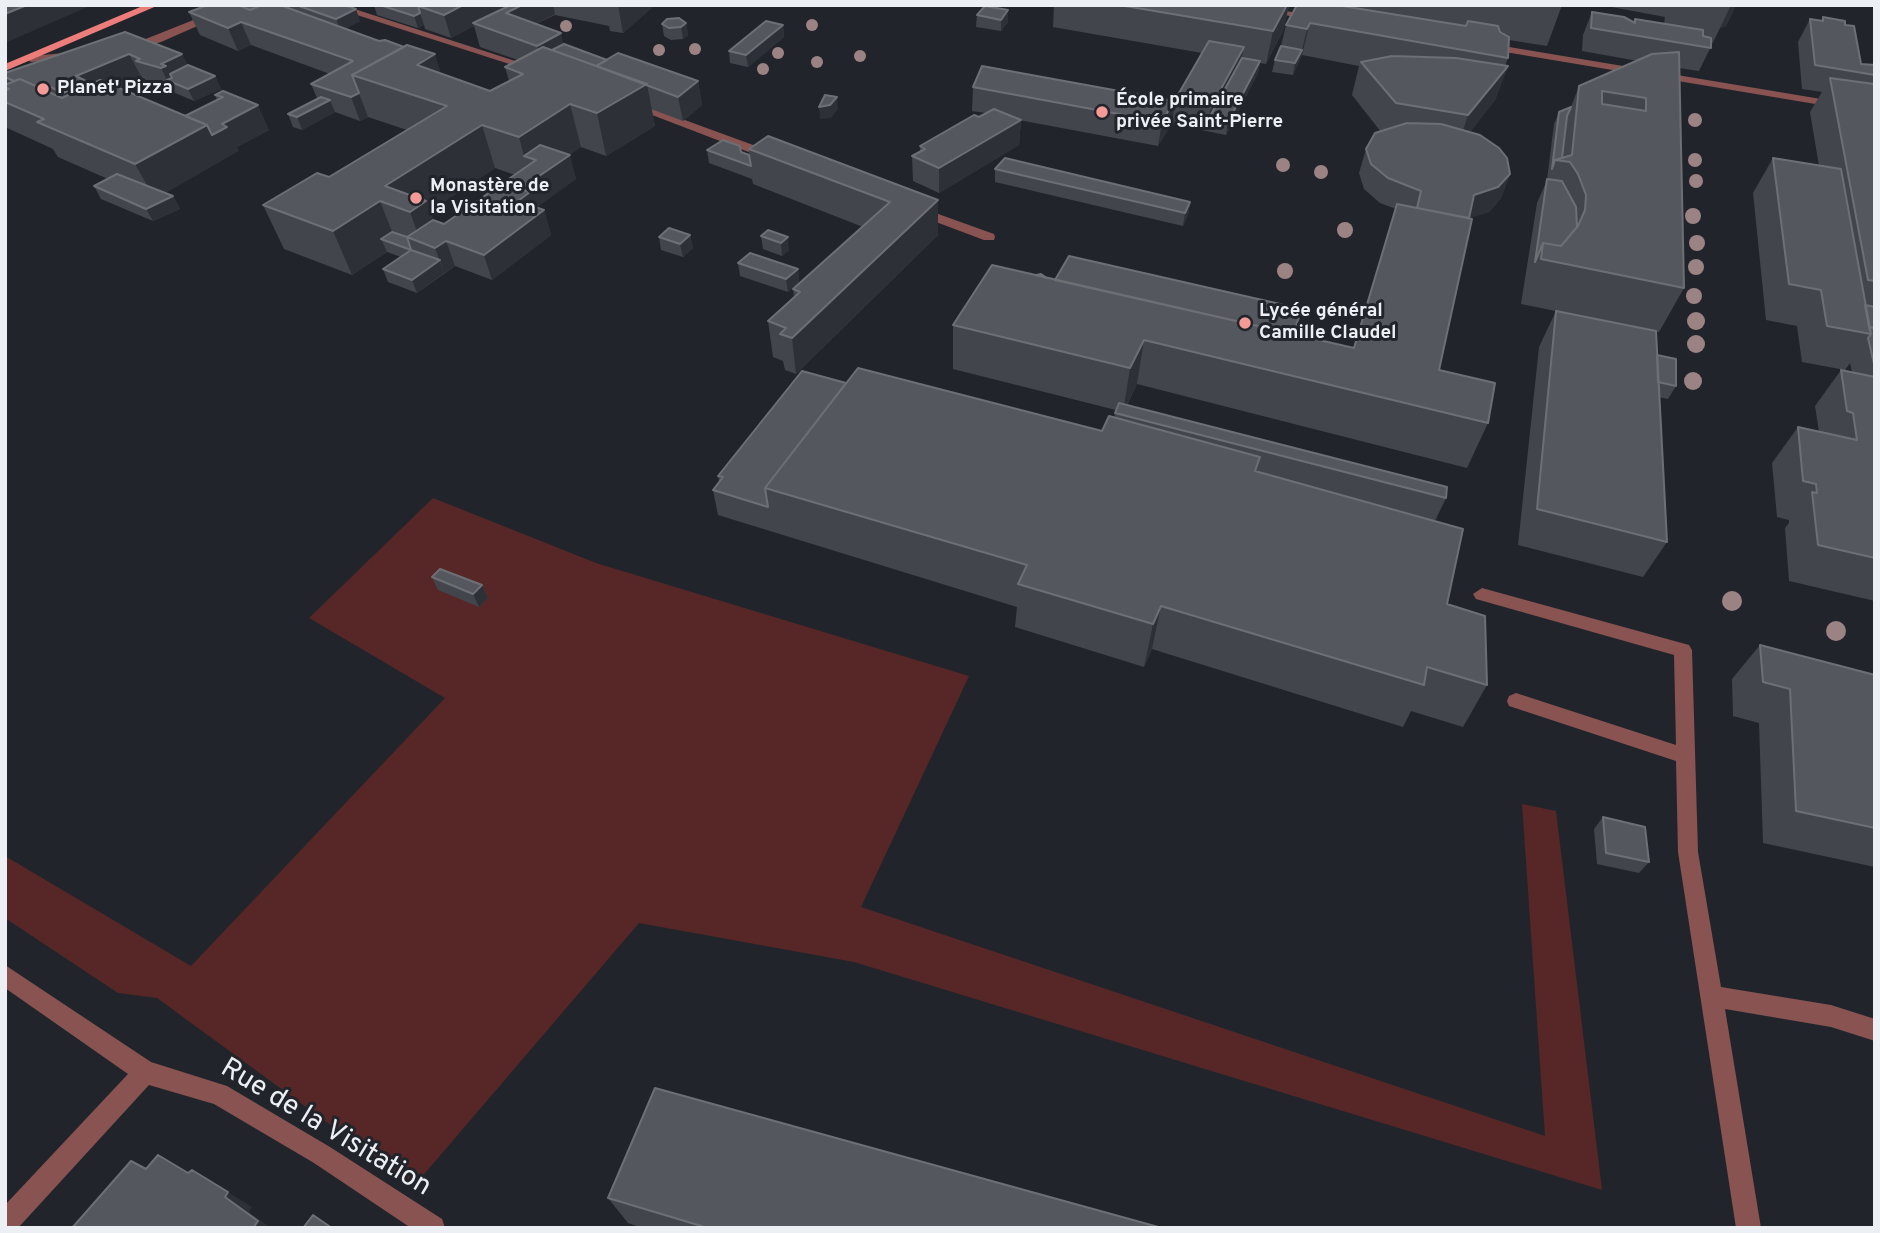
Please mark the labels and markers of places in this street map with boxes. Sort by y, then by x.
place label: Planet' Pizza [57,78,173,100]
marker: Planet' Pizza [35,81,51,97]
place label: École primaire privée Saint-Pierre [1116,90,1283,134]
marker: École primaire privée Saint-Pierre [1094,104,1110,120]
place label: Monastère de la Visitation [430,176,549,220]
marker: Monastère de la Visitation [408,190,424,206]
place label: Lycée général Camille Claudel [1259,301,1397,345]
marker: Lycée général Camille Claudel [1237,315,1253,331]

